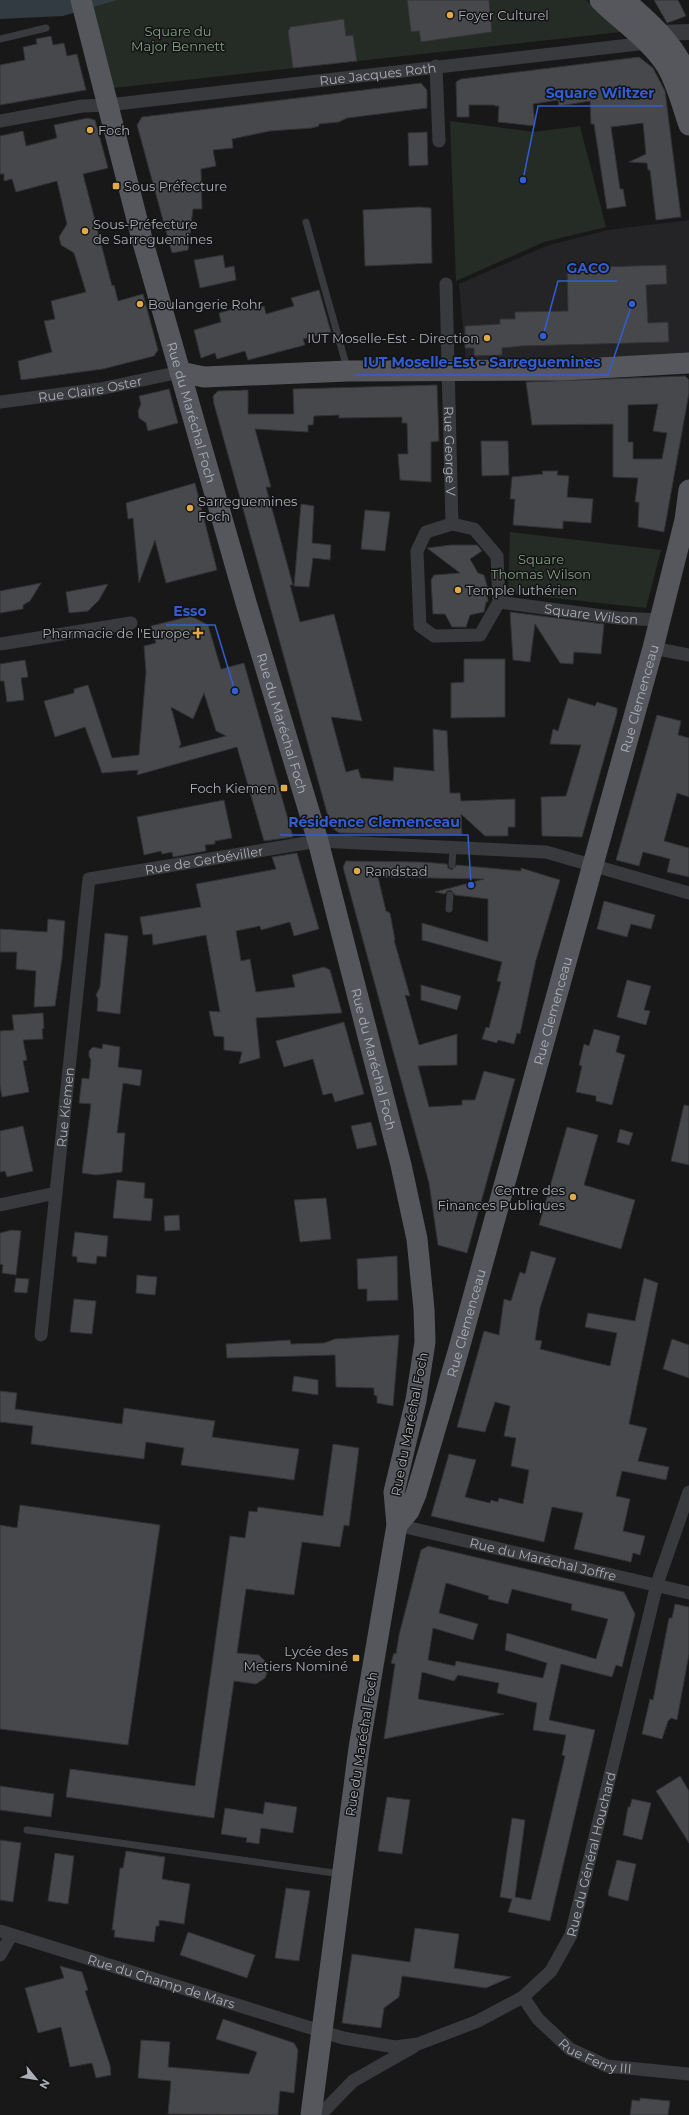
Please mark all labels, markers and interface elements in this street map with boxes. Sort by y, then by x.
place label: Foyer Culturel [458,7,549,23]
marker: Foyer Culturel [445,10,455,20]
park label: Square du Major Bennett [131,23,225,54]
street label: Rue Jacques Roth [318,59,437,89]
callout: Square Wiltzer [538,80,663,106]
text: Square Wiltzer [546,84,654,102]
place label: Foch [98,122,130,138]
marker: Foch [85,125,95,135]
place label: Sous Préfecture [124,178,227,194]
marker: Sous Préfecture [111,181,121,191]
place label: Sous-Préfecture de Sarreguemines [93,216,213,247]
marker: Sous-Préfecture de Sarreguemines [80,226,90,236]
callout: GACO [558,255,617,281]
text: GACO [567,259,610,277]
place label: Boulangerie Rohr [148,296,263,312]
marker: Boulangerie Rohr [135,299,145,309]
place label: IUT Moselle-Est - Direction [307,330,479,346]
marker: IUT Moselle-Est - Direction [482,333,492,343]
street label: Rue du Maréchal Foch [164,340,219,485]
callout: IUT Moselle-Est - Sarreguemines [355,349,608,375]
text: IUT Moselle-Est - Sarreguemines [363,353,601,371]
street label: Rue Claire Oster [37,372,143,405]
street label: Rue George V [441,406,459,497]
place label: Sarreguemines Foch [198,493,297,524]
marker: Sarreguemines Foch [185,503,195,513]
park label: Square Thomas Wilson [491,551,591,582]
place label: Temple luthérien [466,582,577,598]
marker: Temple luthérien [453,585,463,595]
callout: Esso [166,599,215,625]
street label: Square Wilson [543,600,638,627]
text: Esso [173,602,207,620]
place label: Pharmacie de l'Europe [42,625,190,641]
marker: Pharmacie de l'Europe [193,628,203,638]
street label: Rue Clemenceau [616,643,662,755]
street label: Rue du Maréchal Foch [254,651,311,796]
place label: Foch Kiemen [189,780,276,796]
marker: Foch Kiemen [279,783,289,793]
callout: Résidence Clemenceau [280,809,468,835]
text: Résidence Clemenceau [288,813,460,831]
street label: Rue de Gerbéviller [144,842,264,878]
place label: Randstad [365,863,427,879]
marker: Randstad [352,866,362,876]
street label: Rue Clemenceau [530,955,575,1067]
street label: Rue du Maréchal Foch [348,986,400,1132]
street label: Rue Kiemen [53,1066,77,1148]
place label: Centre des Finances Publiques [438,1182,565,1213]
marker: Centre des Finances Publiques [568,1192,578,1202]
street label: Rue Clemenceau [443,1267,489,1379]
street label: Rue du Maréchal Foch [387,1351,431,1497]
street label: Rue du Maréchal Joffre [468,1534,618,1584]
place label: Lycée des Metiers Nominé [244,1643,348,1674]
marker: Lycée des Metiers Nominé [351,1653,361,1663]
street label: Rue du Maréchal Foch [342,1671,380,1817]
street label: Rue du Général Houchard [563,1770,619,1938]
street label: Rue du Champ de Mars [86,1951,237,2012]
street label: Rue Ferry III [555,2035,632,2076]
north arrow [16,2059,56,2099]
text: N [36,2077,53,2091]

